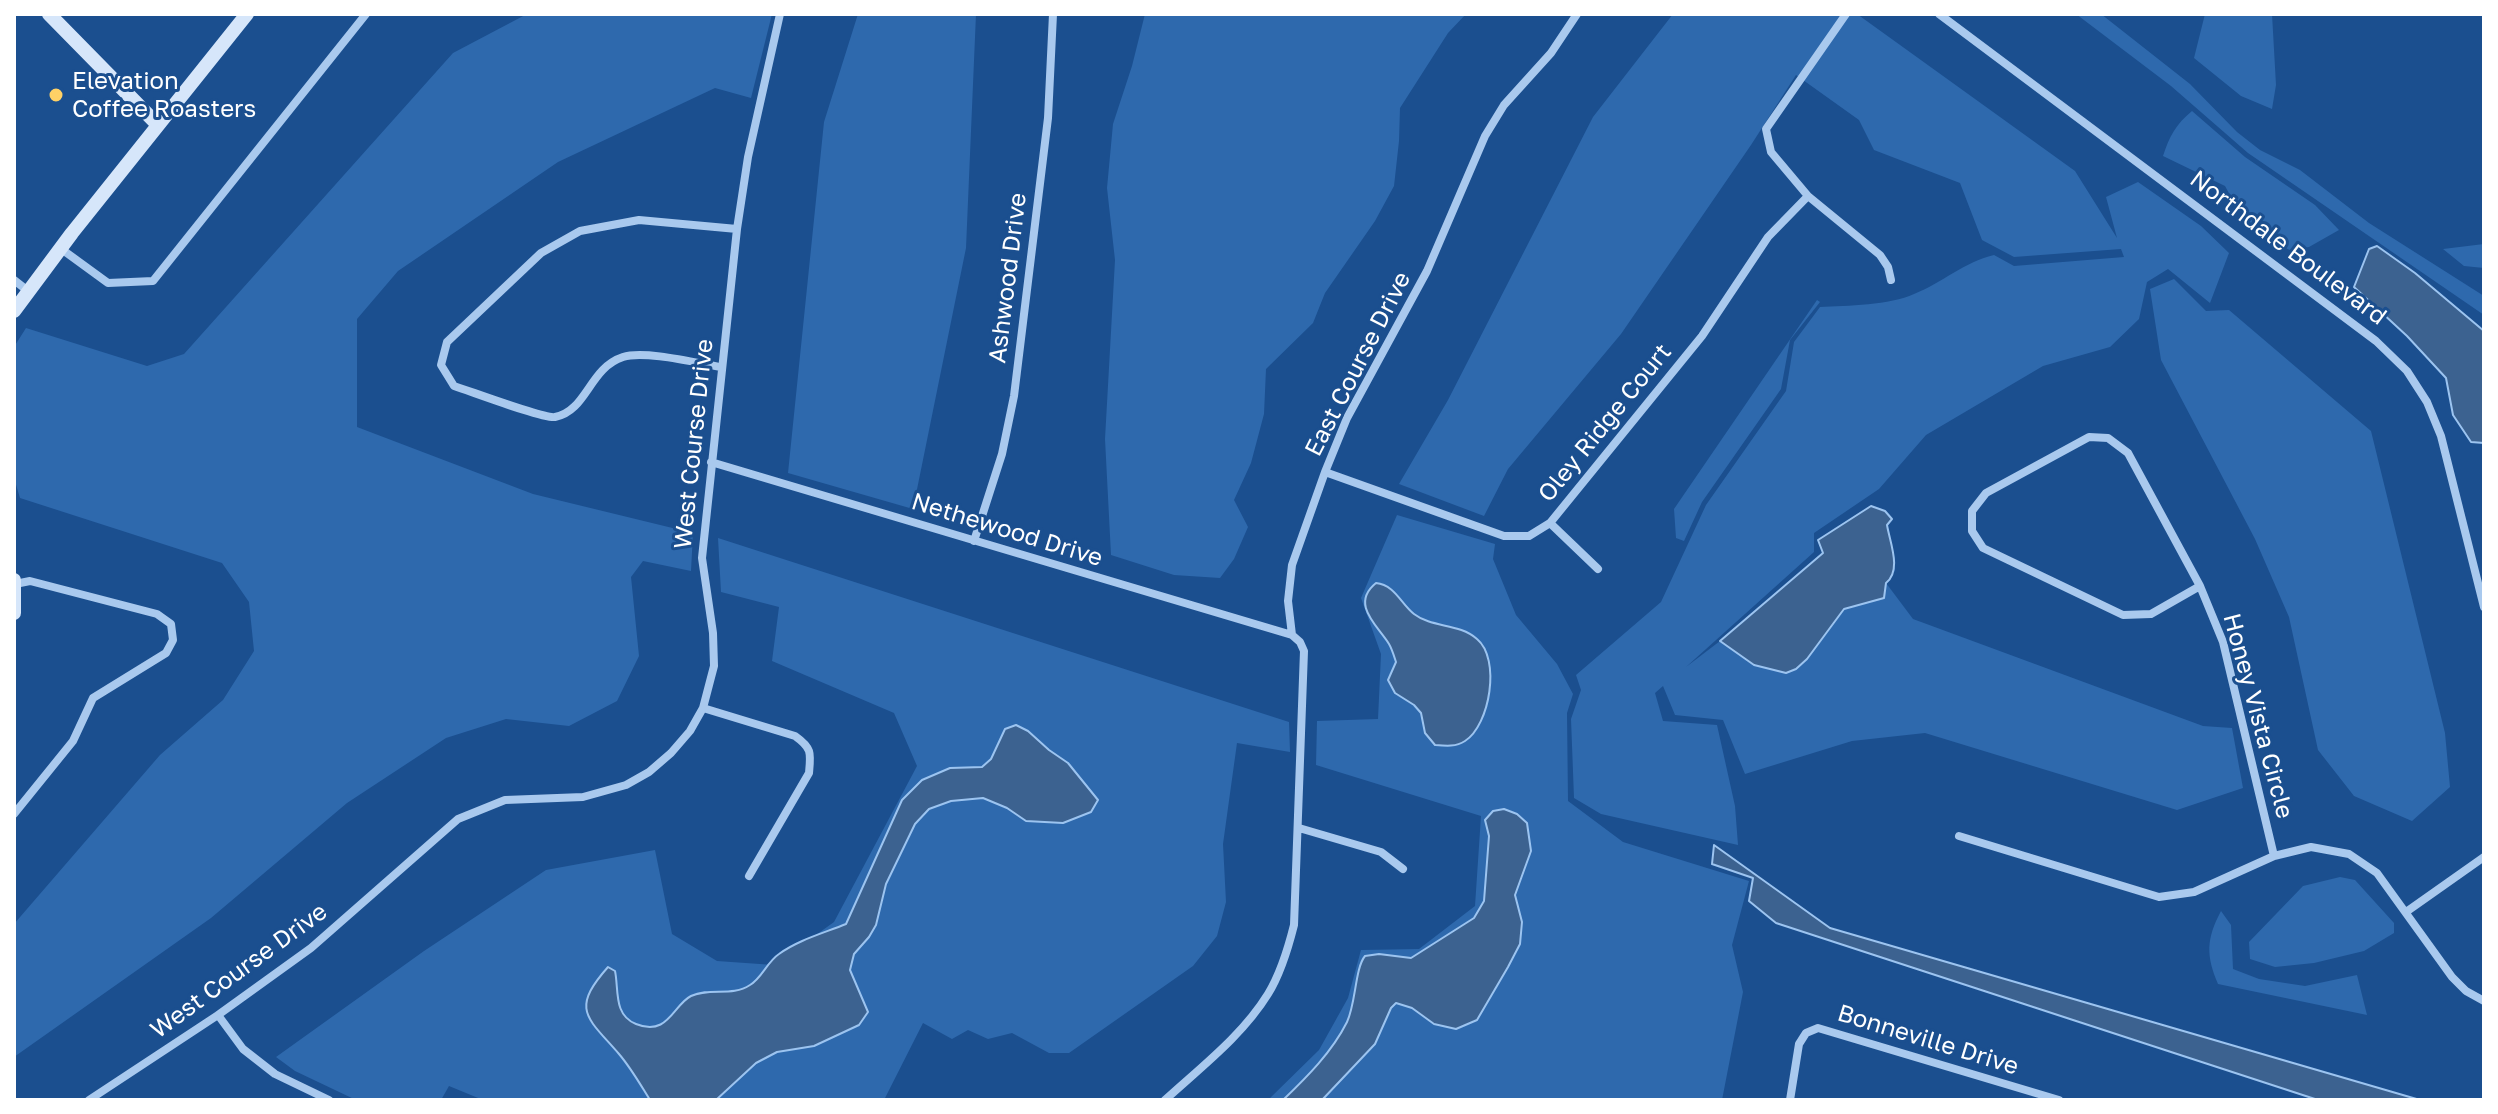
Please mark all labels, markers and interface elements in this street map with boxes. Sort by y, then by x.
place label: Elevation Coffee Roasters [72,67,256,123]
marker: Elevation Coffee Roasters [47,86,65,104]
street label: Northdale Boulevard [2184,165,2392,331]
street label: Ashwood Drive [983,191,1033,365]
street label: East Course Drive [1299,267,1417,461]
street label: West Course Drive [669,338,719,550]
street label: Oley Ridge Court [1532,338,1678,508]
street label: Nethewood Drive [908,487,1106,573]
street label: Honey Vista Circle [2217,610,2299,822]
street label: West Course Drive [145,897,333,1045]
street label: Bonneville Drive [1834,999,2022,1081]

